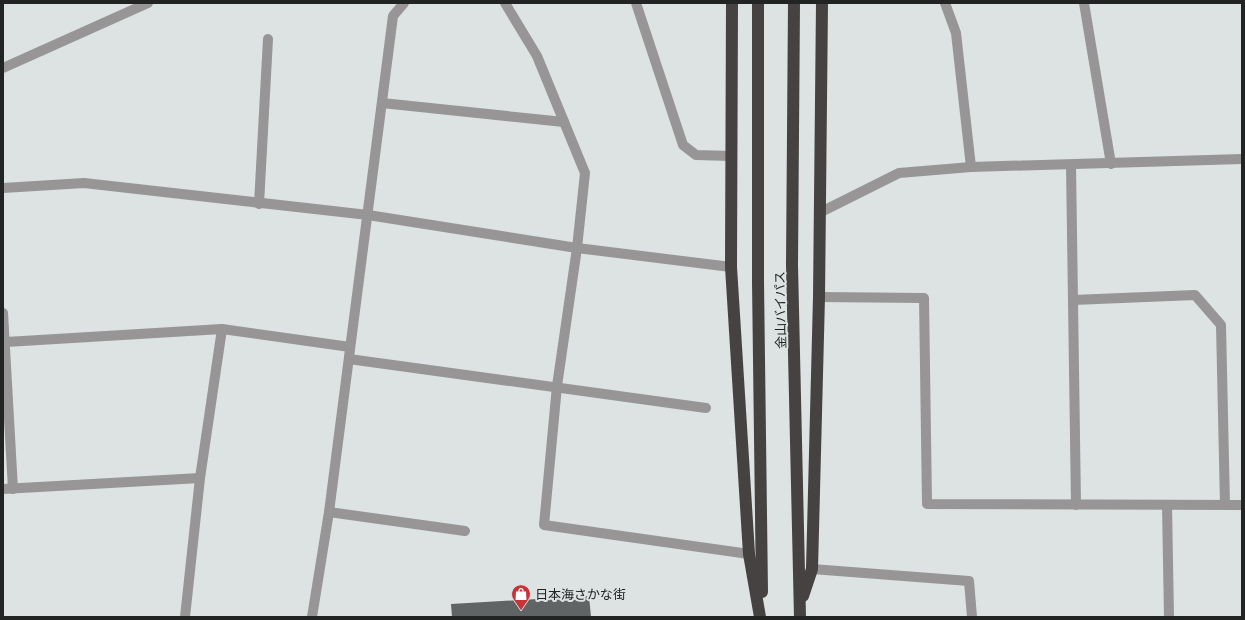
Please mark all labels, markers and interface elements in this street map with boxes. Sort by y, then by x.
street label: 金山バイパス [771,271,790,349]
shop icon: 日本海さかな街 [510,583,532,611]
place label: 日本海さかな街 [535,586,626,603]

